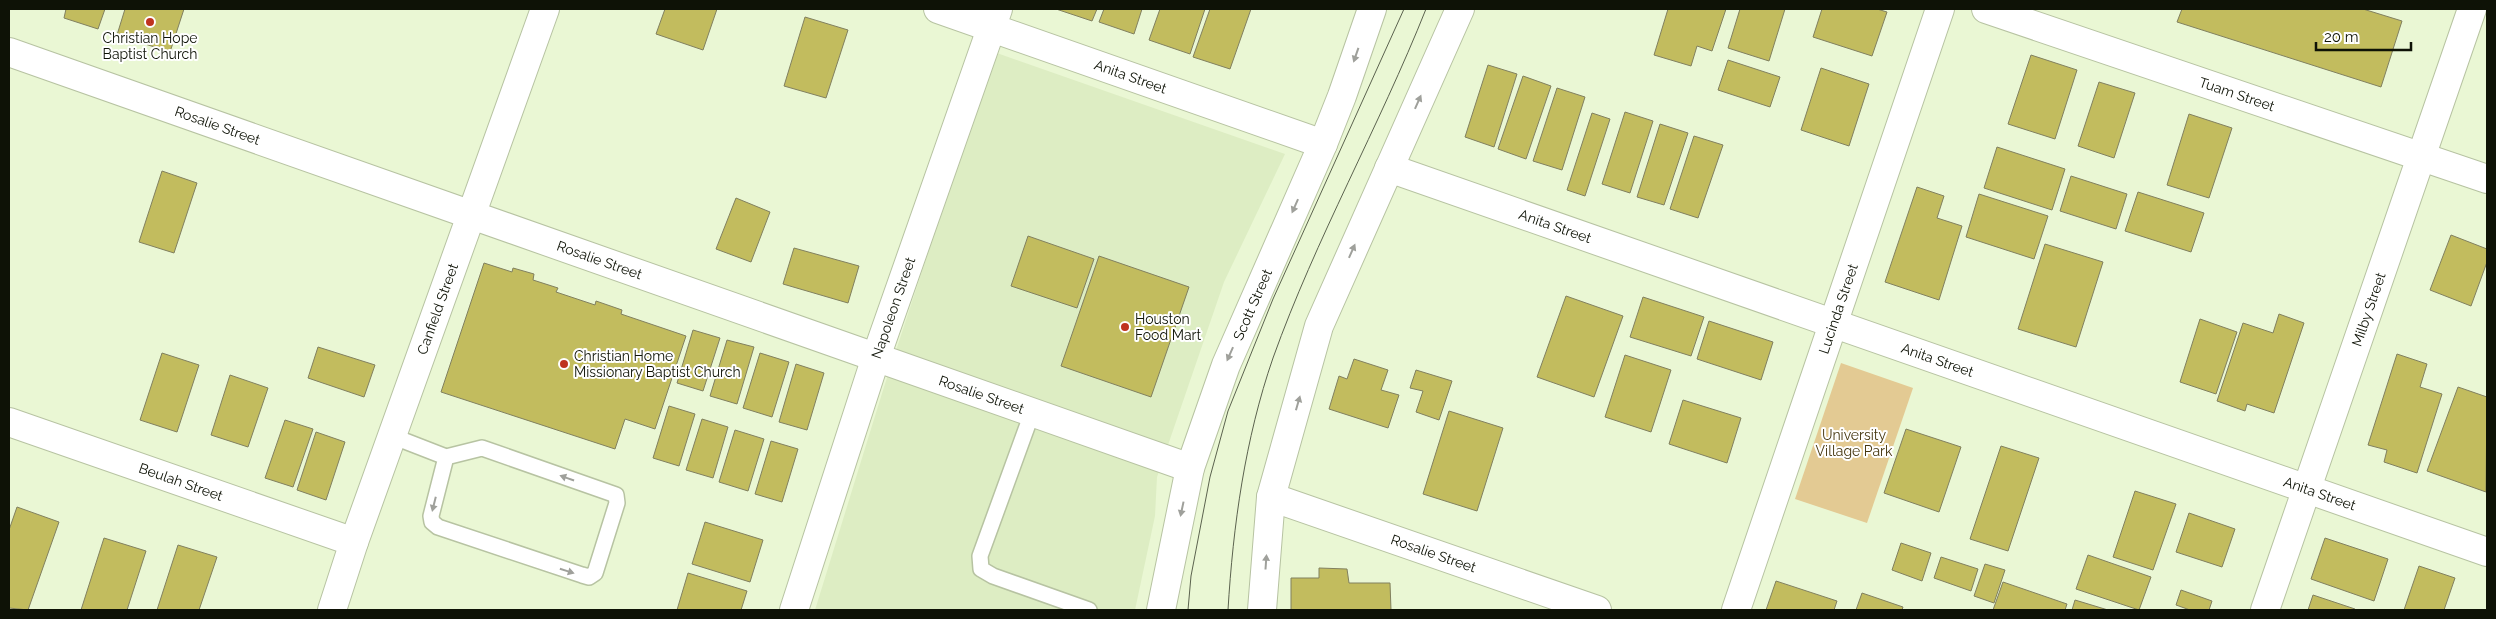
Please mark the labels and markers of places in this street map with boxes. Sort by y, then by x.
marker: Christian Hope Baptist Church [144,16,156,28]
place label: Christian Hope Baptist Church [103,30,198,62]
place label: Houston Food Mart [1135,311,1201,343]
marker: Houston Food Mart [1119,321,1131,333]
place label: Christian Home Missionary Baptist Church [574,348,741,380]
marker: Christian Home Missionary Baptist Church [558,358,570,370]

